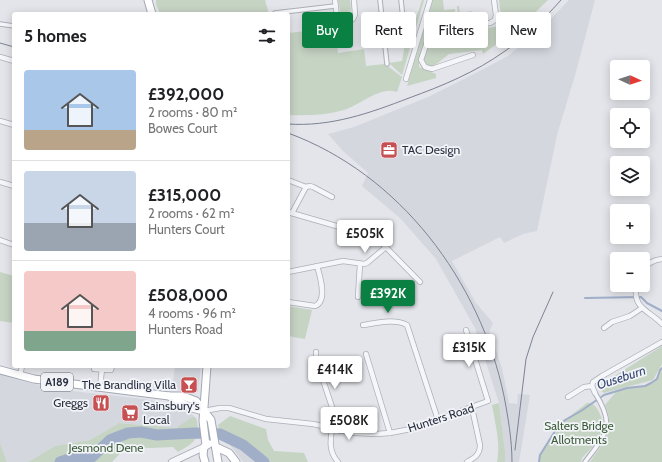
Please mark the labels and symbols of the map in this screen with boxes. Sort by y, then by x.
north arrow [610,60,650,100]
office icon: TAC Design [379,140,399,160]
place label: TAC Design [402,142,460,157]
pin: £505K [337,220,393,254]
pin: £392K [360,280,416,314]
pin: £315K [441,334,497,368]
pin: £414K [307,356,363,390]
water label: Ouseburn [595,362,647,392]
road number: A189 [41,373,73,391]
bar icon: The Brandling Villa [179,375,199,395]
place label: The Brandling Villa [82,377,176,392]
restaurant icon: Greggs [91,393,111,413]
place label: Greggs [53,395,88,410]
place label: Sainsbury's Local [143,398,200,427]
street label: Hunters Road [406,400,476,435]
supermarket icon: Sainsbury's Local [120,403,140,423]
pin: £508K [321,407,377,441]
park label: Salters Bridge Allotments [544,418,614,447]
park label: Jesmond Dene [68,440,143,455]

